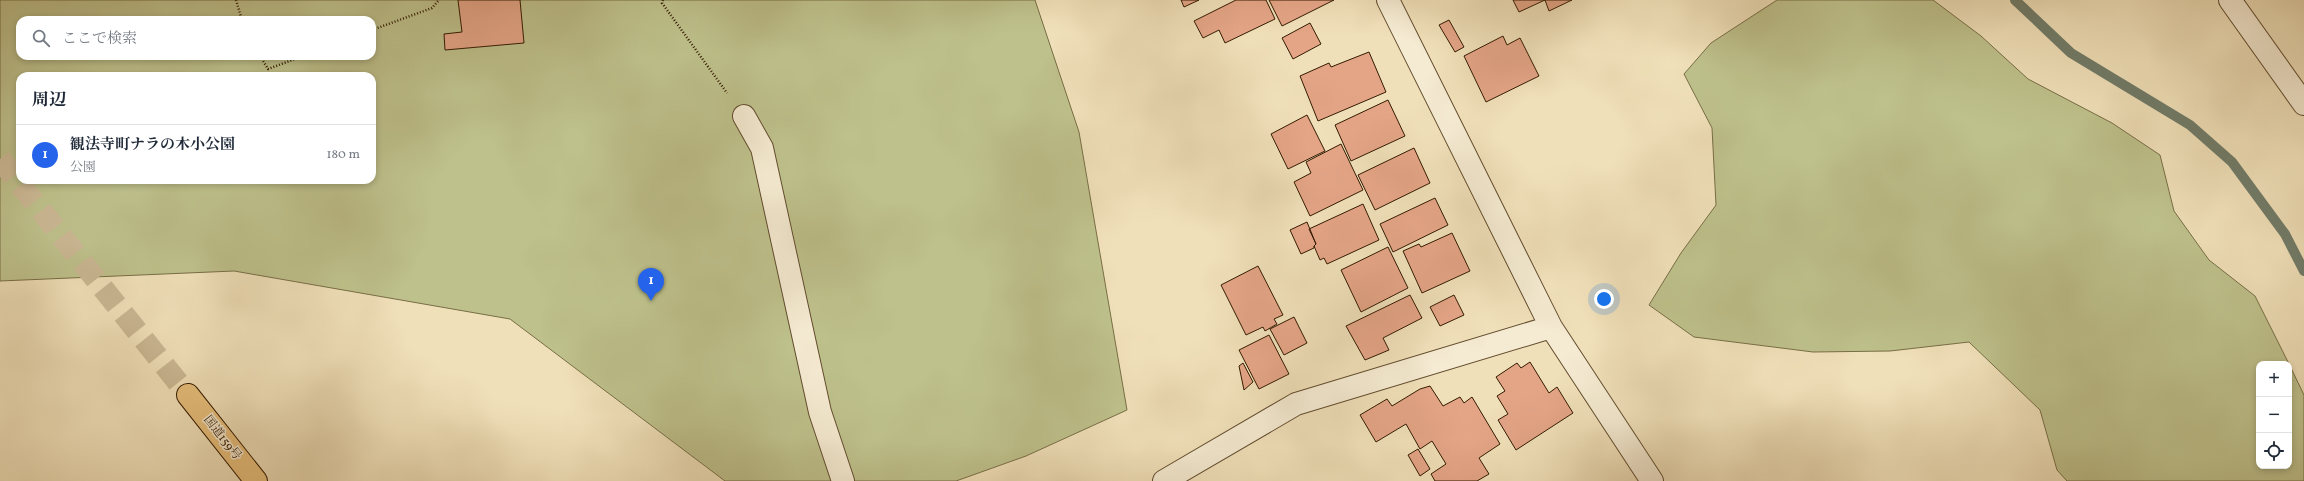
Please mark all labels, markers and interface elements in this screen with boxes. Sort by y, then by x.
search box [16,16,376,60]
icon: search [30,27,52,49]
text: ここで検索 [62,29,137,50]
text: 周辺 [32,89,66,112]
text: 観法寺町ナラの木小公園 [70,135,235,156]
text: 1 [42,146,48,164]
text: 180 m [326,146,360,164]
text: 公園 [70,159,96,177]
pin: 1 [638,268,664,301]
your location [1594,289,1614,309]
map controls [2256,361,2292,469]
button: + [2256,361,2292,397]
button: − [2256,397,2292,433]
street label: 国道159号 [200,412,244,464]
button: locate [2256,433,2292,469]

